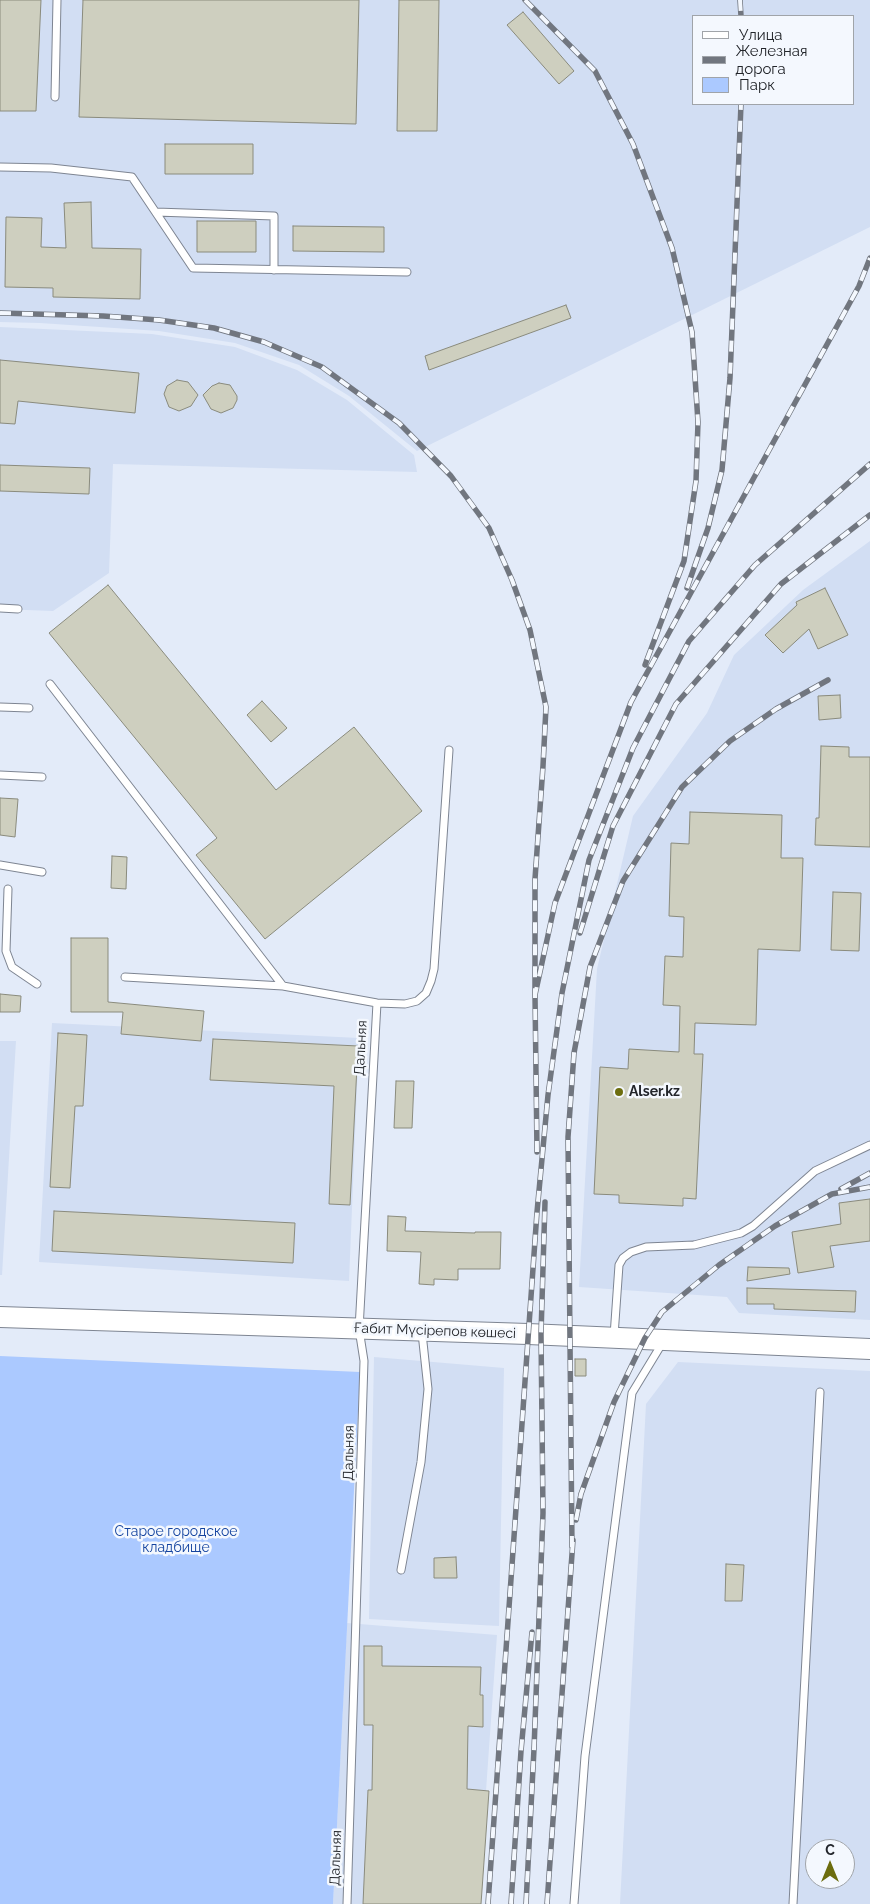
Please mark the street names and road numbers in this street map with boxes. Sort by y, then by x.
street label: Дальняя [351,1020,371,1076]
street label: Ғабит Мүсірепов көшесі [354,1320,516,1342]
street label: Дальняя [340,1425,358,1481]
street label: Дальняя [327,1830,345,1886]

